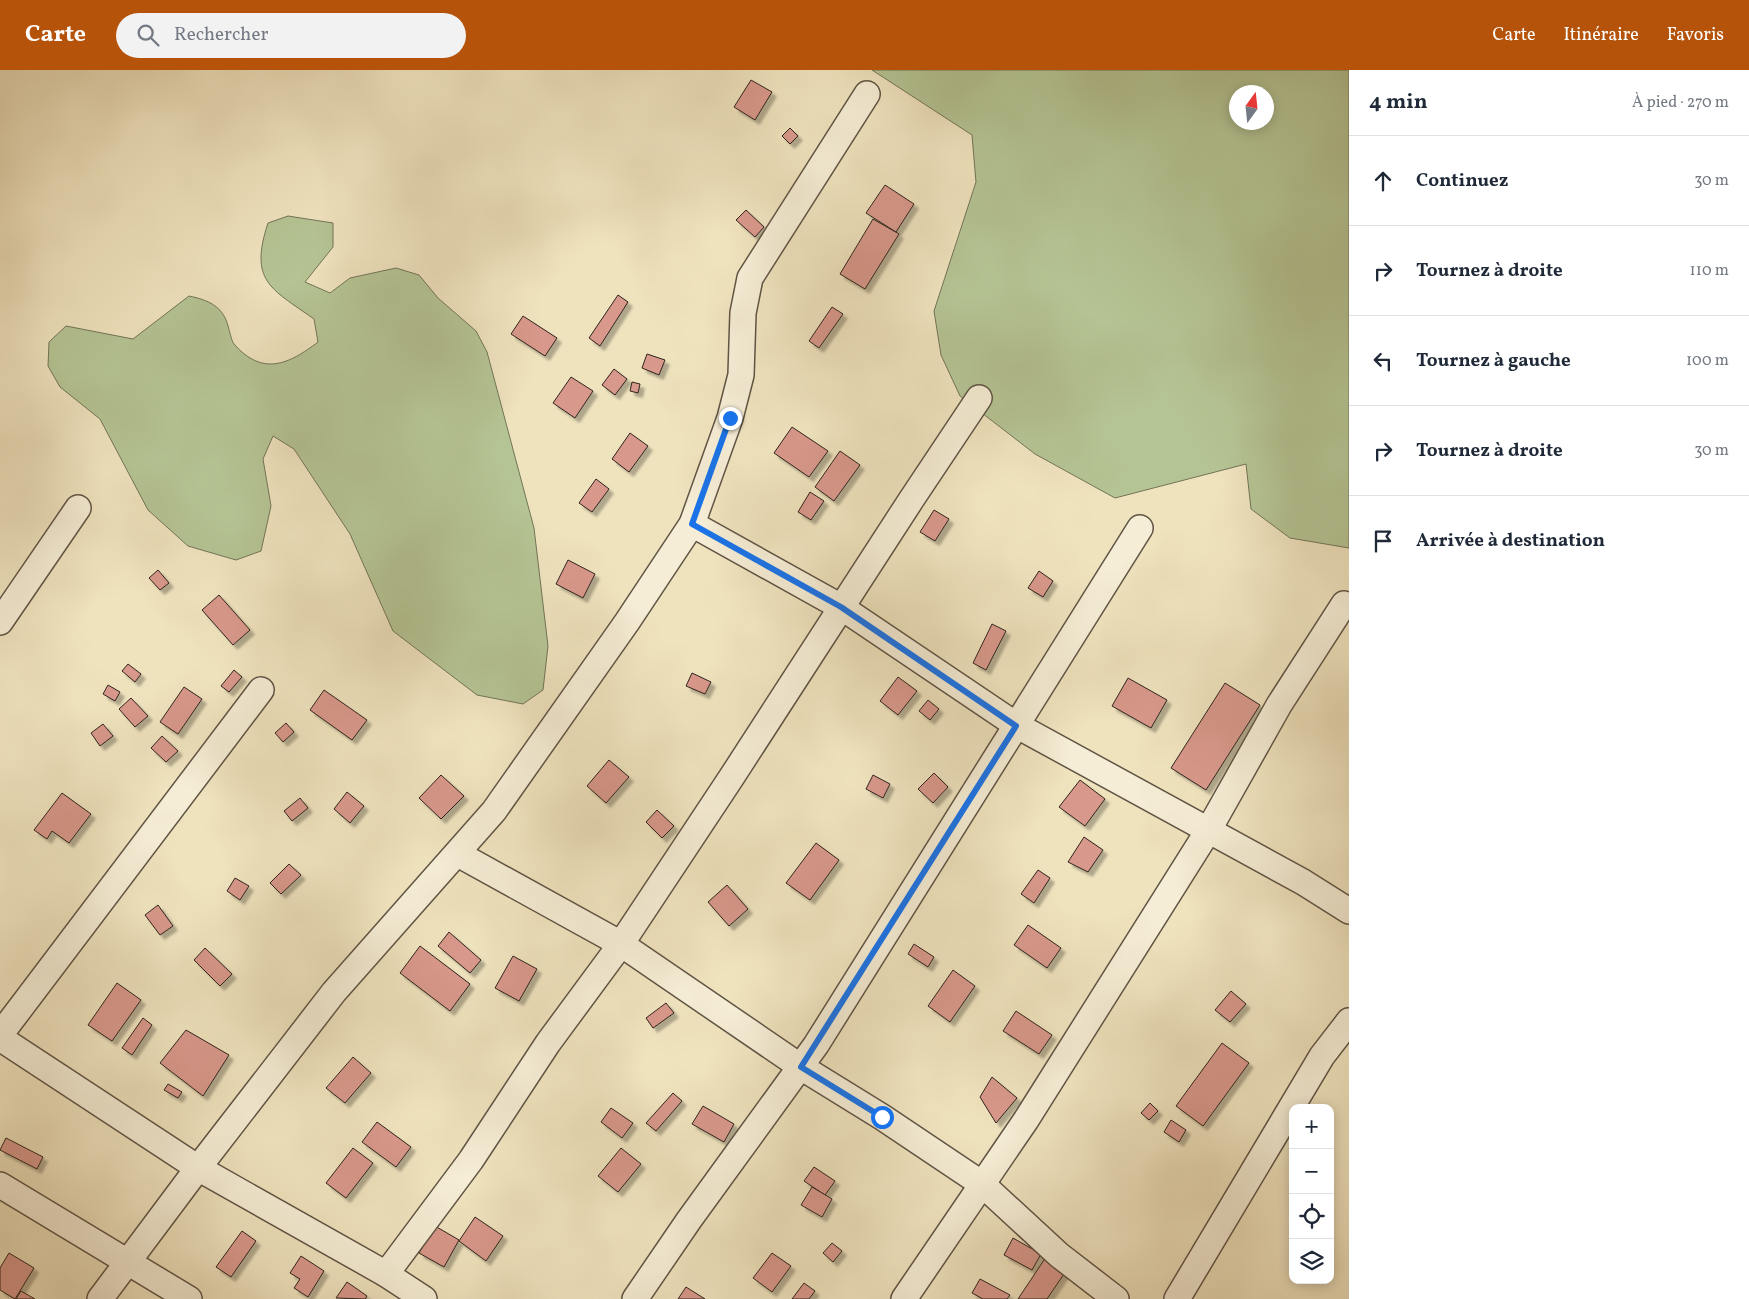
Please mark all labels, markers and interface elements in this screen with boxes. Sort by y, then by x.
search box [116,13,466,58]
text: Carte [25,18,86,52]
icon: search [134,21,162,49]
text: Rechercher [174,22,268,48]
text: Carte [1492,23,1535,48]
text: Itinéraire [1563,23,1639,48]
text: Favoris [1667,23,1724,48]
north arrow [1229,85,1274,130]
text: 4 min [1369,88,1428,117]
text: À pied · 270 m [1632,92,1729,114]
icon: ahead [1369,167,1397,195]
text: Continuez [1416,168,1508,194]
text: 30 m [1694,170,1729,192]
icon: right [1369,257,1397,285]
text: Tournez à droite [1416,258,1563,284]
text: 110 m [1690,260,1729,282]
icon: left [1369,347,1397,375]
text: Tournez à gauche [1416,348,1571,374]
text: 100 m [1686,350,1729,372]
route end [719,407,742,430]
icon: right [1369,437,1397,465]
text: Tournez à droite [1416,438,1563,464]
text: 30 m [1694,440,1729,462]
icon: arrive [1369,527,1397,555]
text: Arrivée à destination [1416,528,1605,554]
map controls [1289,1104,1334,1284]
button: + [1289,1104,1334,1149]
route start [871,1106,894,1129]
button: − [1289,1149,1334,1194]
button: locate [1289,1194,1334,1239]
button: layers [1289,1239,1334,1284]

